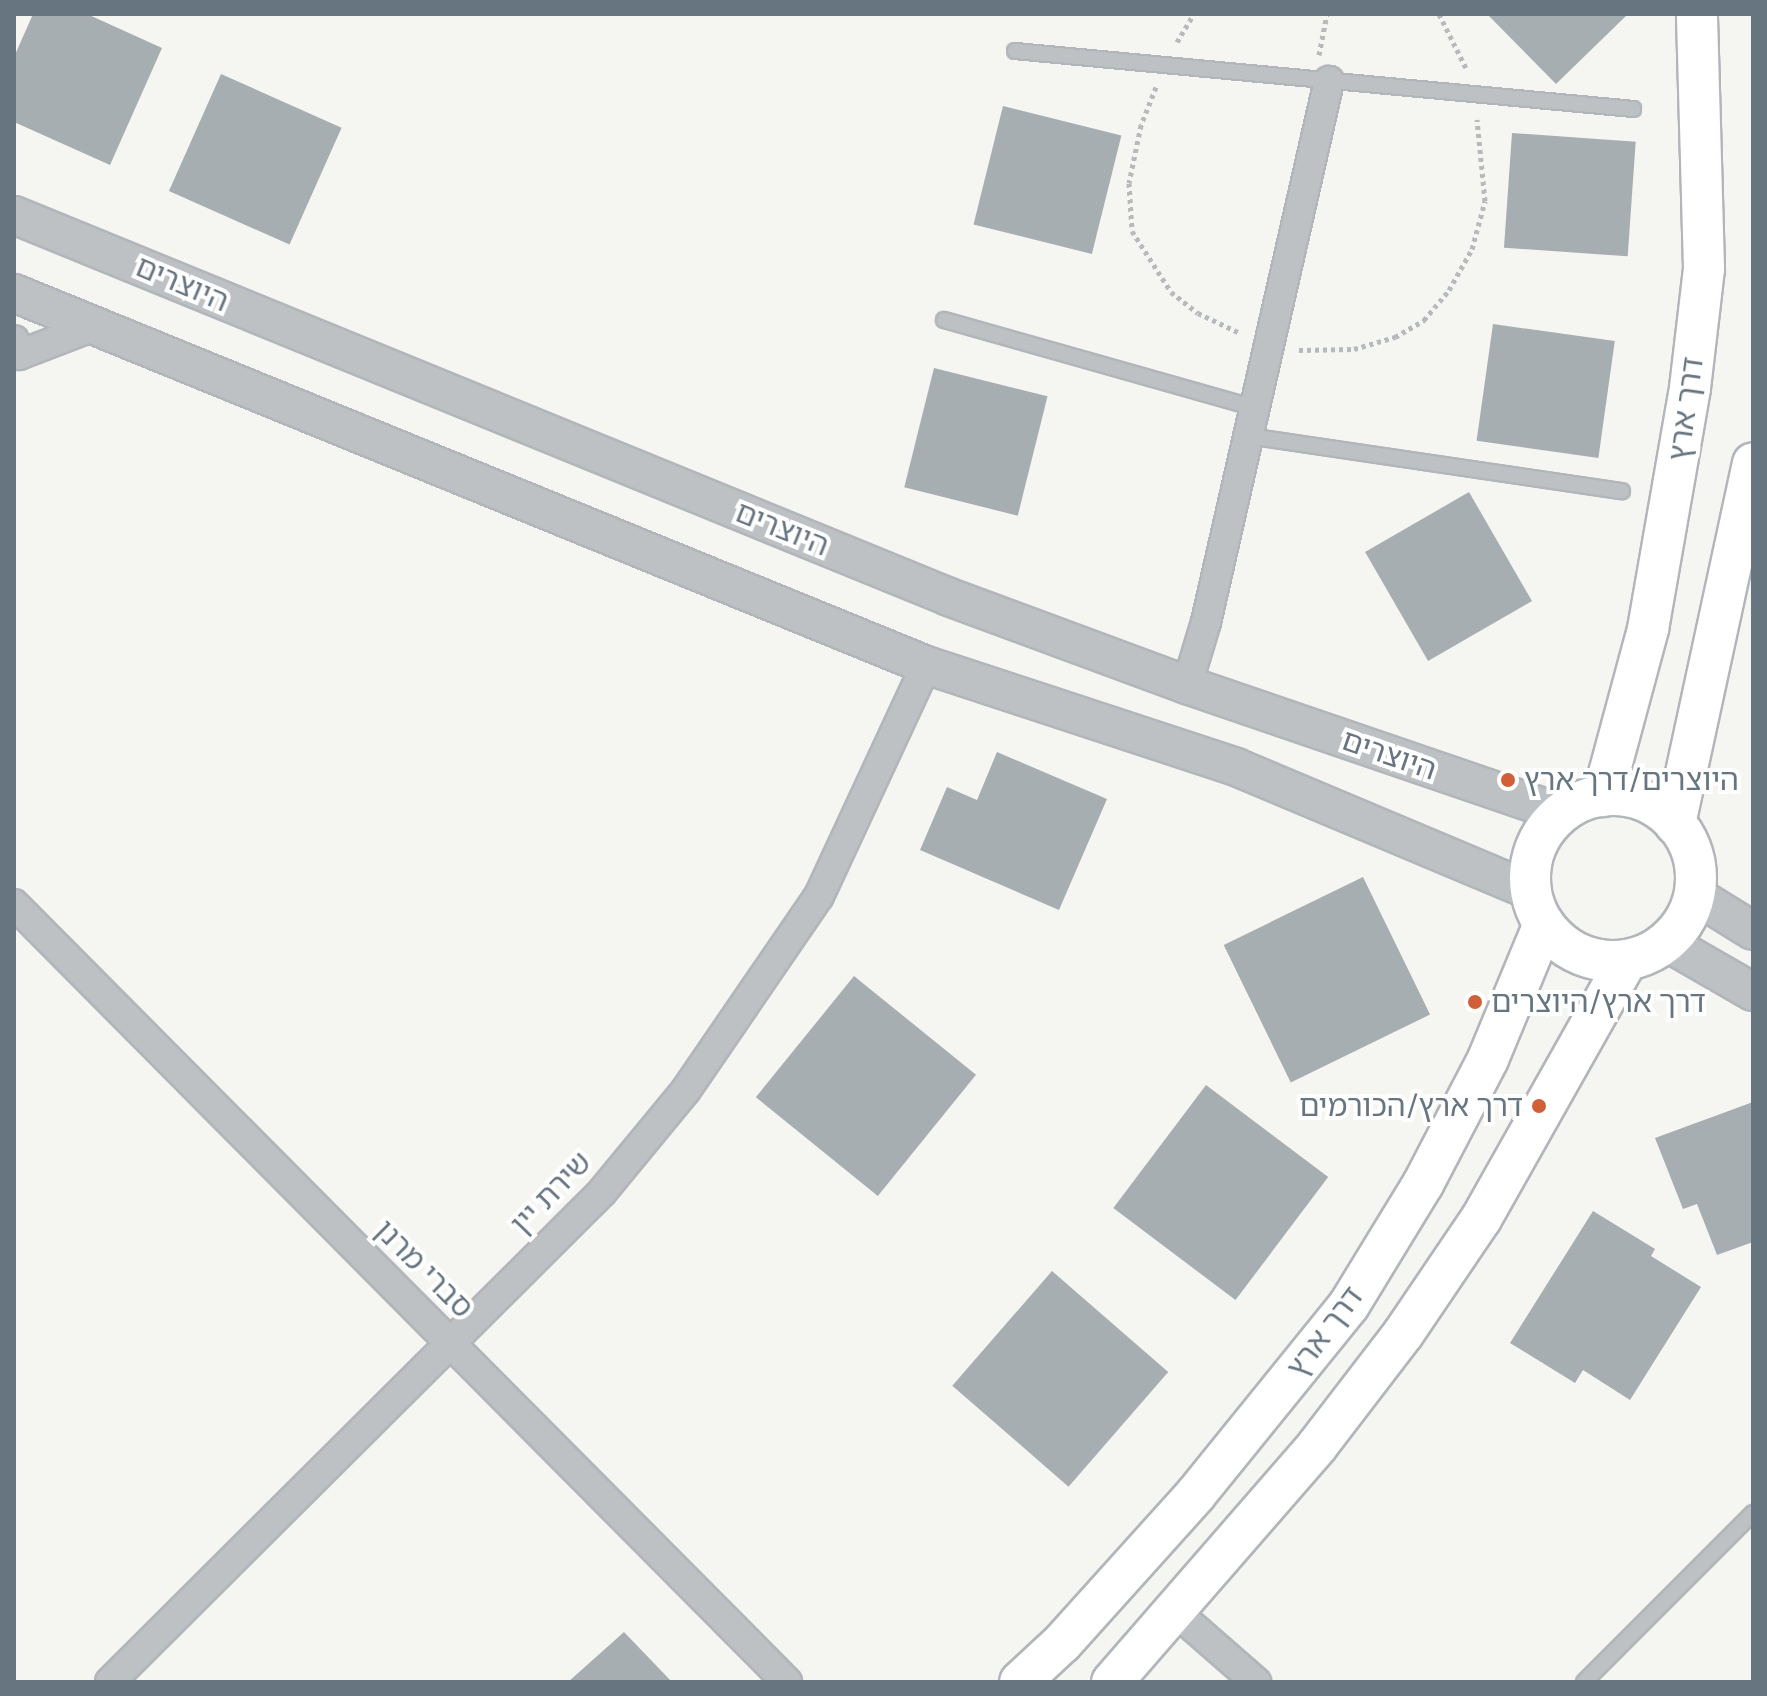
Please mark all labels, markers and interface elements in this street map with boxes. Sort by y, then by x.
street label: היוצרים [130,248,234,320]
street label: דרך ארץ [1661,355,1711,463]
street label: היוצרים [730,494,834,564]
street label: היוצרים [1337,722,1441,788]
place label: היוצרים/דרך ארץ [1524,762,1739,798]
marker: היוצרים/דרך ארץ [1499,771,1517,789]
place label: דרך ארץ/היוצרים [1491,984,1706,1020]
marker: דרך ארץ/היוצרים [1466,993,1484,1011]
place label: דרך ארץ/הכורמים [1299,1088,1523,1124]
marker: דרך ארץ/הכורמים [1530,1097,1548,1115]
street label: שירת יין [503,1144,599,1242]
street label: סברי מרנן [367,1212,481,1326]
street label: דרך ארץ [1279,1279,1371,1385]

